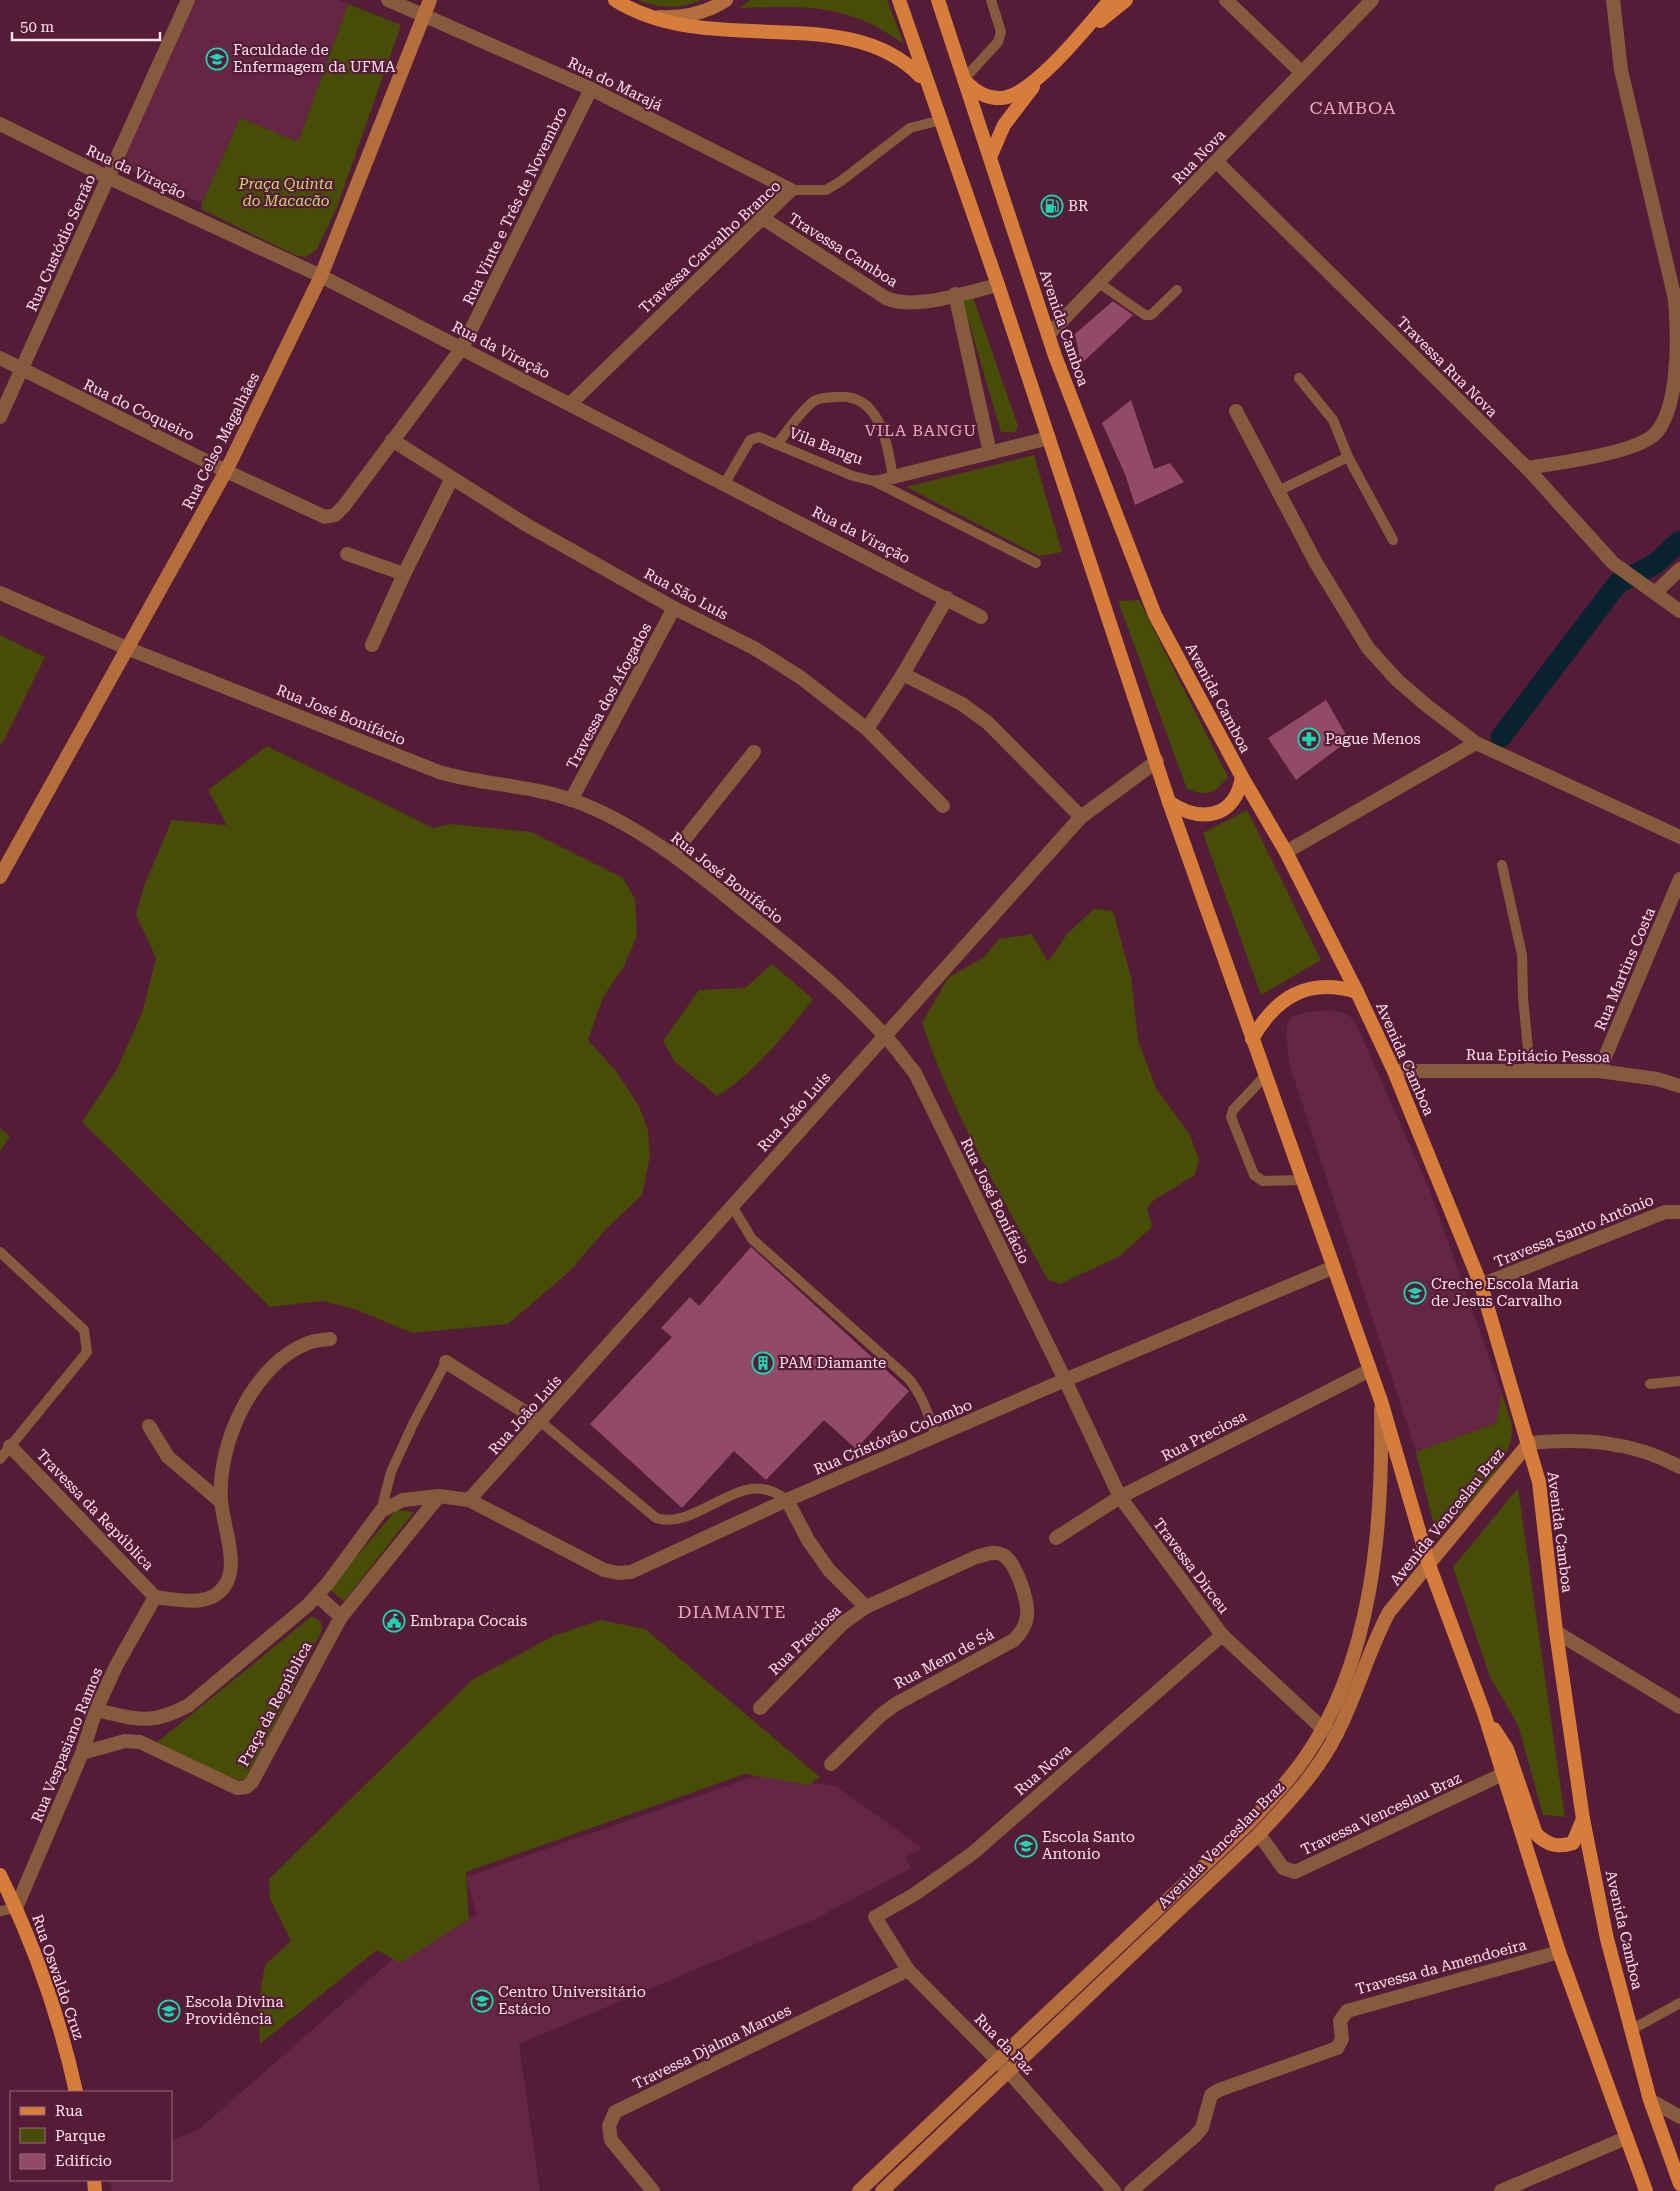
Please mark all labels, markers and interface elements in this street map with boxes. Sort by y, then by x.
scale bar [12,10,160,42]
text: 50 m [20,18,55,36]
place label: Faculdade de Enfermagem da UFMA [233,41,396,76]
school or university icon: Faculdade de Enfermagem da UFMA [205,47,229,71]
street label: Rua do Marajá [565,53,665,115]
district label: CAMBOA [1309,97,1397,118]
street label: Rua Vinte e Três de Novembro [459,104,571,308]
street label: Rua Nova [1169,126,1229,188]
street label: Rua da Viração [83,141,189,203]
street label: Rua Custódio Serrão [23,172,99,314]
park label: Praça Quinta do Macacão [238,175,333,210]
street label: Travessa Carvalho Branco [635,177,785,317]
fuel station icon: BR [1040,194,1064,218]
place label: BR [1068,197,1089,215]
street label: Travessa Camboa [785,209,901,291]
street label: Avenida Camboa [1036,267,1092,389]
street label: Travessa Rua Nova [1393,313,1501,421]
street label: Rua da Viração [449,318,553,382]
street label: Rua Celso Magalhães [179,369,263,513]
street label: Rua do Coqueiro [81,375,197,445]
district label: VILA BANGU [865,421,977,440]
street label: Vila Bangu [787,424,866,469]
street label: Rua da Viração [809,503,913,567]
street label: Rua São Luís [641,564,731,624]
street label: Travessa dos Afogados [563,620,655,772]
street label: Avenida Camboa [1181,640,1255,756]
street label: Rua José Bonifácio [274,681,408,749]
pharmacy icon: Pague Menos [1297,727,1321,751]
place label: Pague Menos [1325,730,1421,748]
street label: Rua José Bonifácio [667,829,787,927]
street label: Rua Martins Costa [1591,905,1659,1033]
street label: Avenida Camboa [1372,1000,1438,1118]
street label: Rua Epitácio Pessoa [1466,1046,1610,1066]
street label: Rua João Luís [754,1069,834,1155]
street label: Rua José Bonifácio [957,1135,1033,1267]
street label: Travessa Santo Antônio [1492,1191,1656,1271]
place label: Creche Escola Maria de Jesus Carvalho [1431,1275,1579,1310]
school or university icon: Creche Escola Maria de Jesus Carvalho [1403,1281,1427,1305]
building icon: PAM Diamante [751,1351,775,1375]
place label: PAM Diamante [779,1354,886,1372]
street label: Rua João Luís [485,1372,565,1458]
street label: Rua Cristóvão Colombo [811,1395,975,1479]
street label: Rua Preciosa [1158,1407,1250,1465]
street label: Avenida Venceslau Braz [1386,1445,1508,1589]
street label: Travessa da República [33,1446,157,1574]
street label: Avenida Camboa [1544,1470,1576,1594]
street label: Travessa Dirceu [1149,1515,1233,1618]
district label: DIAMANTE [678,1601,786,1622]
street label: Rua Preciosa [765,1601,845,1679]
public building icon: Embrapa Cocais [382,1609,406,1633]
place label: Embrapa Cocais [410,1612,527,1630]
street label: Rua Mem de Sá [891,1625,997,1693]
street label: Praça da República [234,1639,316,1769]
street label: Rua Vespasiano Ramos [28,1665,106,1825]
street label: Rua Nova [1011,1741,1075,1799]
street label: Travessa Venceslau Braz [1298,1769,1464,1859]
street label: Avenida Venceslau Braz [1154,1778,1288,1912]
place label: Escola Santo Antonio [1042,1828,1135,1863]
school or university icon: Escola Santo Antonio [1014,1834,1038,1858]
street label: Avenida Camboa [1602,1869,1646,1991]
street label: Rua Oswaldo Cruz [28,1912,88,2042]
street label: Travessa da Amendoeira [1354,1936,1528,1998]
place label: Centro Universitário Estácio [498,1983,646,2018]
school or university icon: Centro Universitário Estácio [470,1989,494,2013]
place label: Escola Divina Providência [185,1993,284,2028]
school or university icon: Escola Divina Providência [157,1999,181,2023]
street label: Travessa Djalma Marues [630,2001,794,2093]
street label: Rua da Paz [971,2010,1037,2078]
legend [10,2091,172,2181]
text: Rua [55,2102,83,2120]
text: Parque [55,2127,106,2145]
text: Edifício [55,2152,112,2170]

